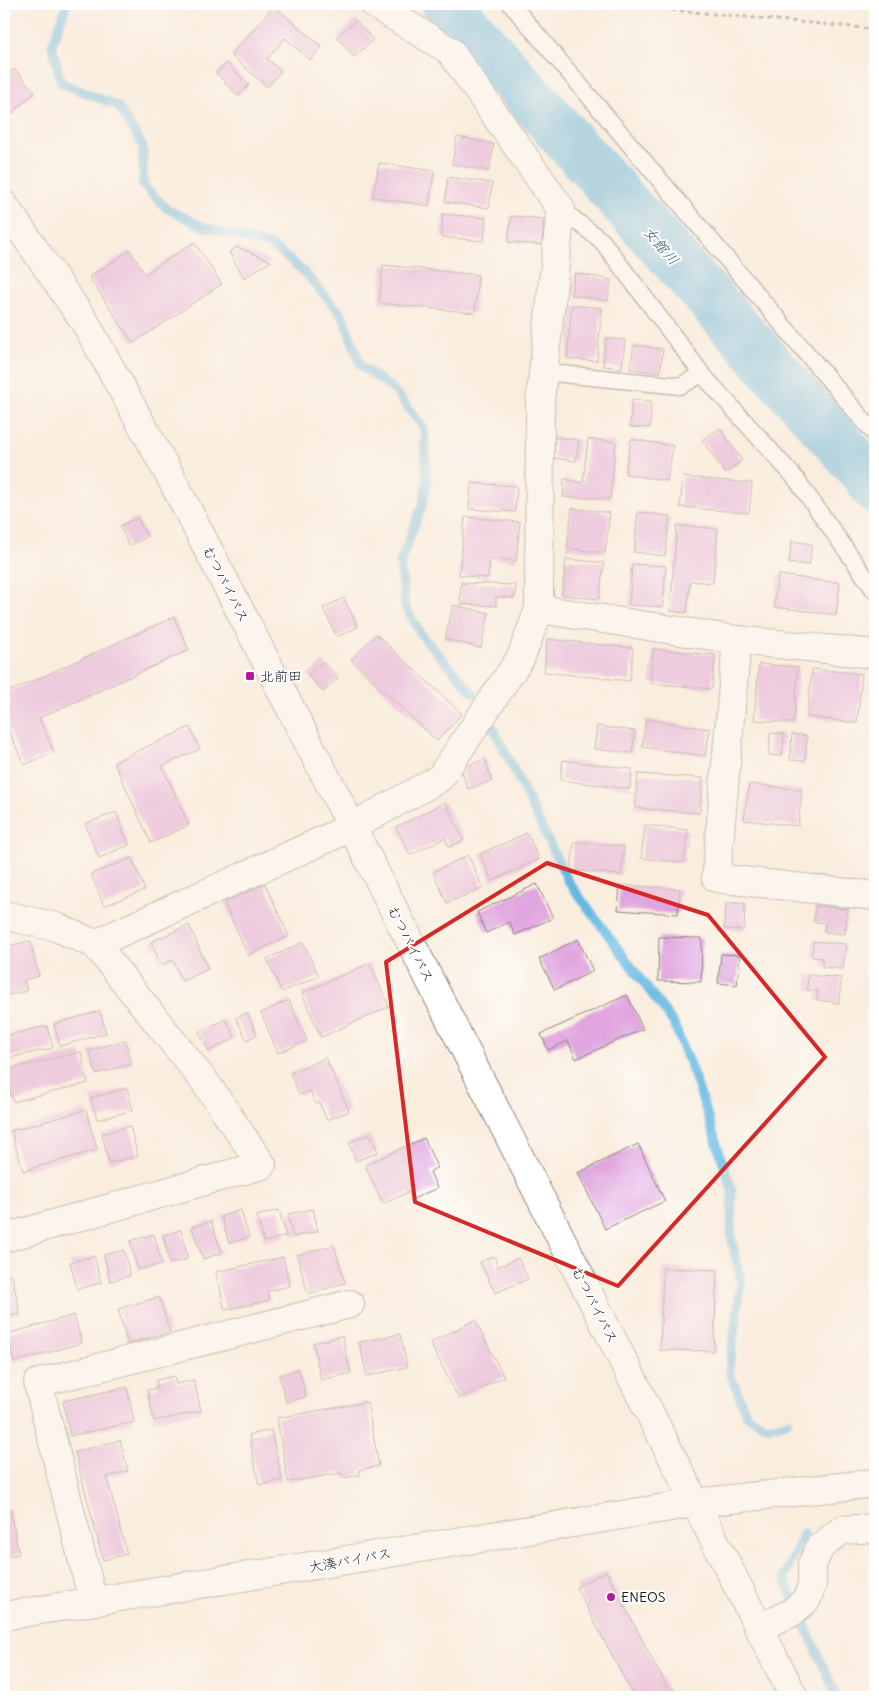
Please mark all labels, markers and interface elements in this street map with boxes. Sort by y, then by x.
water label: 女館川 [639,222,683,269]
street label: むつバイパス [199,543,253,625]
place label: 北前田 [260,667,302,685]
marker: 北前田 [244,670,256,682]
street label: むつバイパス [384,903,438,985]
street label: むつバイパス [568,1264,622,1346]
street label: 大湊バイパス [307,1544,393,1576]
place label: ENEOS [621,1588,666,1606]
marker: ENEOS [605,1591,617,1603]

